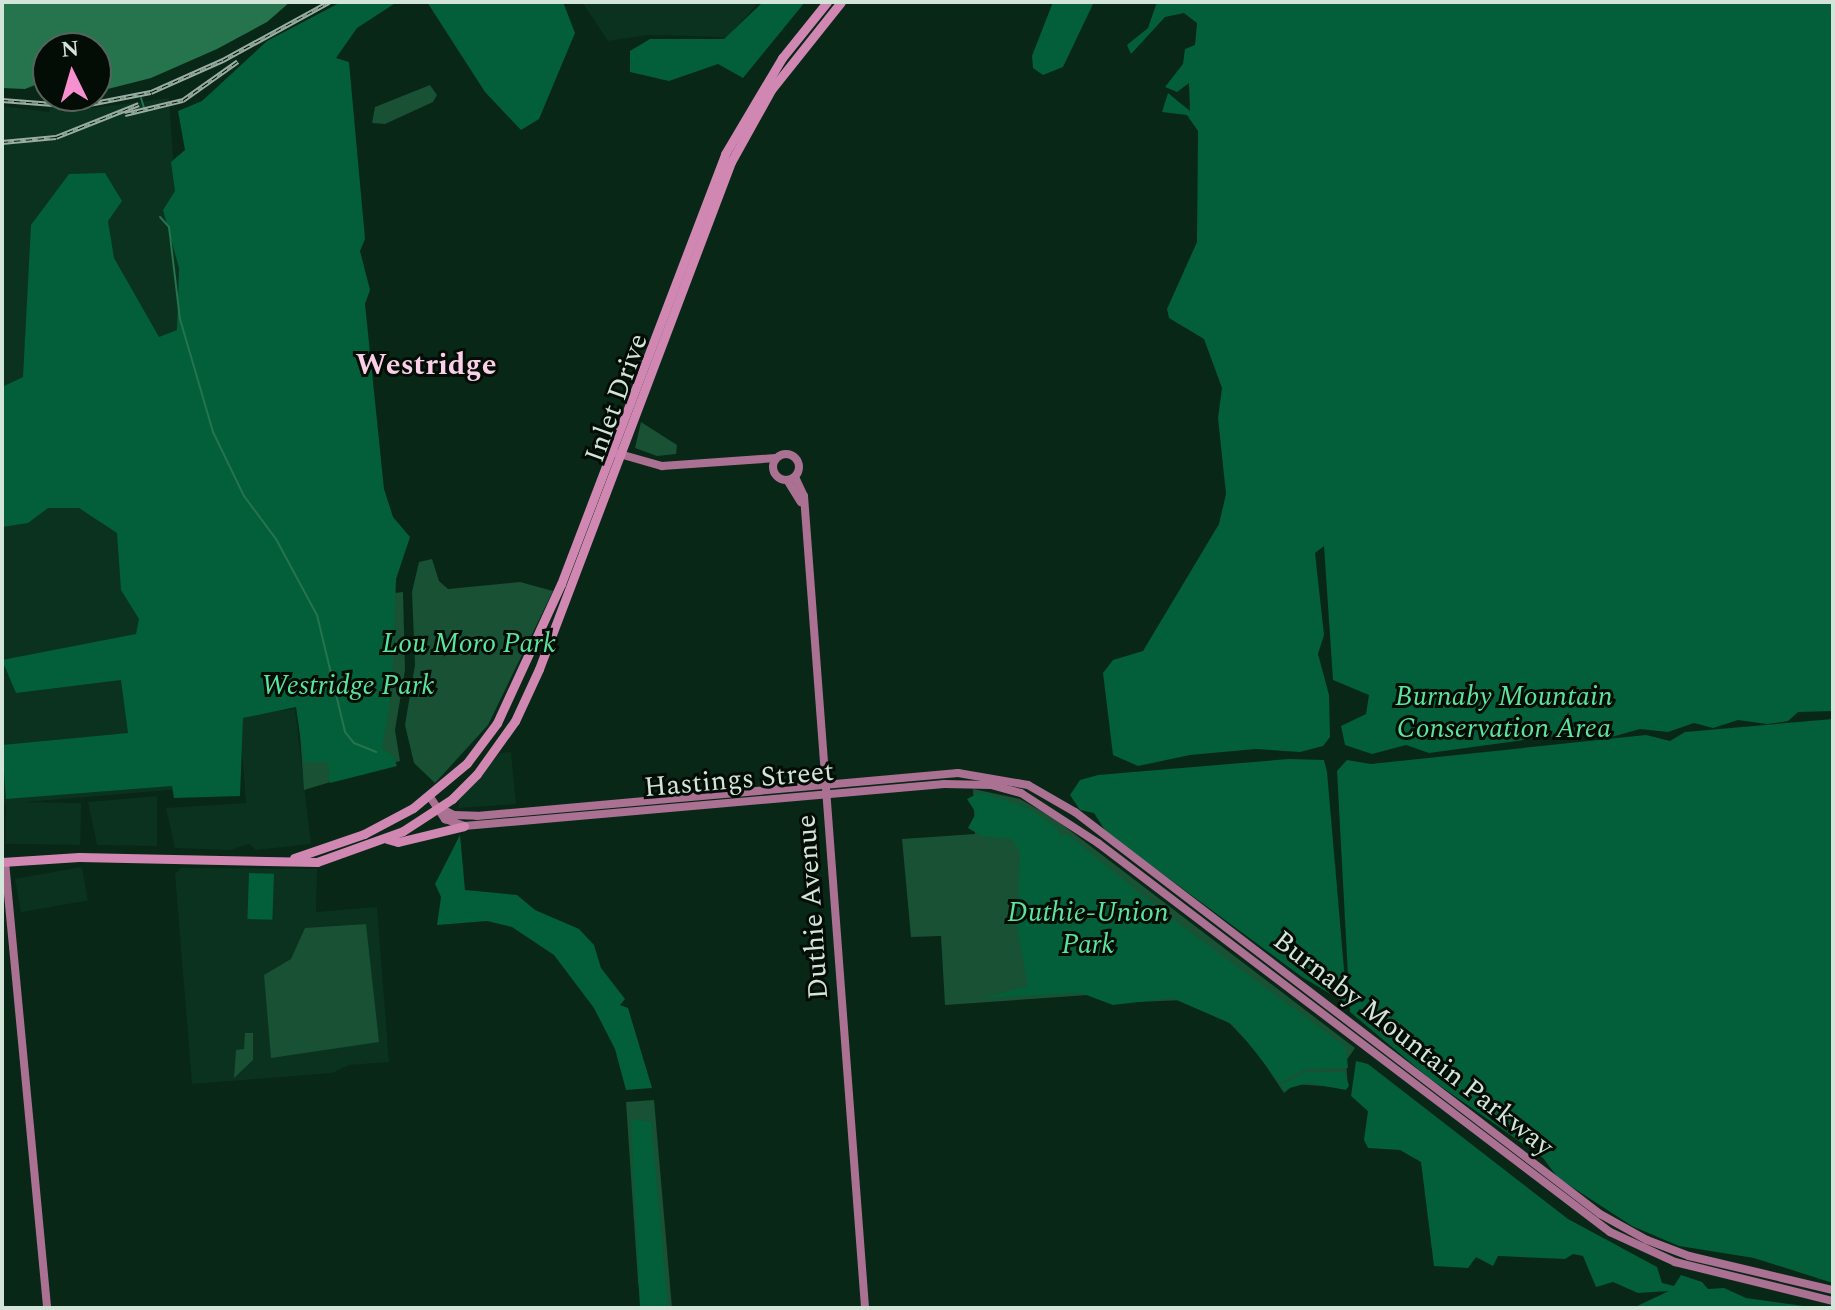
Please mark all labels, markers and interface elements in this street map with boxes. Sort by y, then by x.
north arrow [32,32,112,112]
text: N [60,32,80,67]
street label: Inlet Drive [578,329,656,467]
district label: Westridge [355,347,497,383]
park label: Lou Moro Park [382,627,556,661]
park label: Westridge Park [261,669,435,703]
park label: Burnaby Mountain Conservation Area [1395,680,1613,746]
street label: Hastings Street [643,755,835,805]
street label: Duthie Avenue [790,813,836,1001]
park label: Duthie-Union Park [1007,896,1169,962]
street label: Burnaby Mountain Parkway [1266,924,1560,1164]

